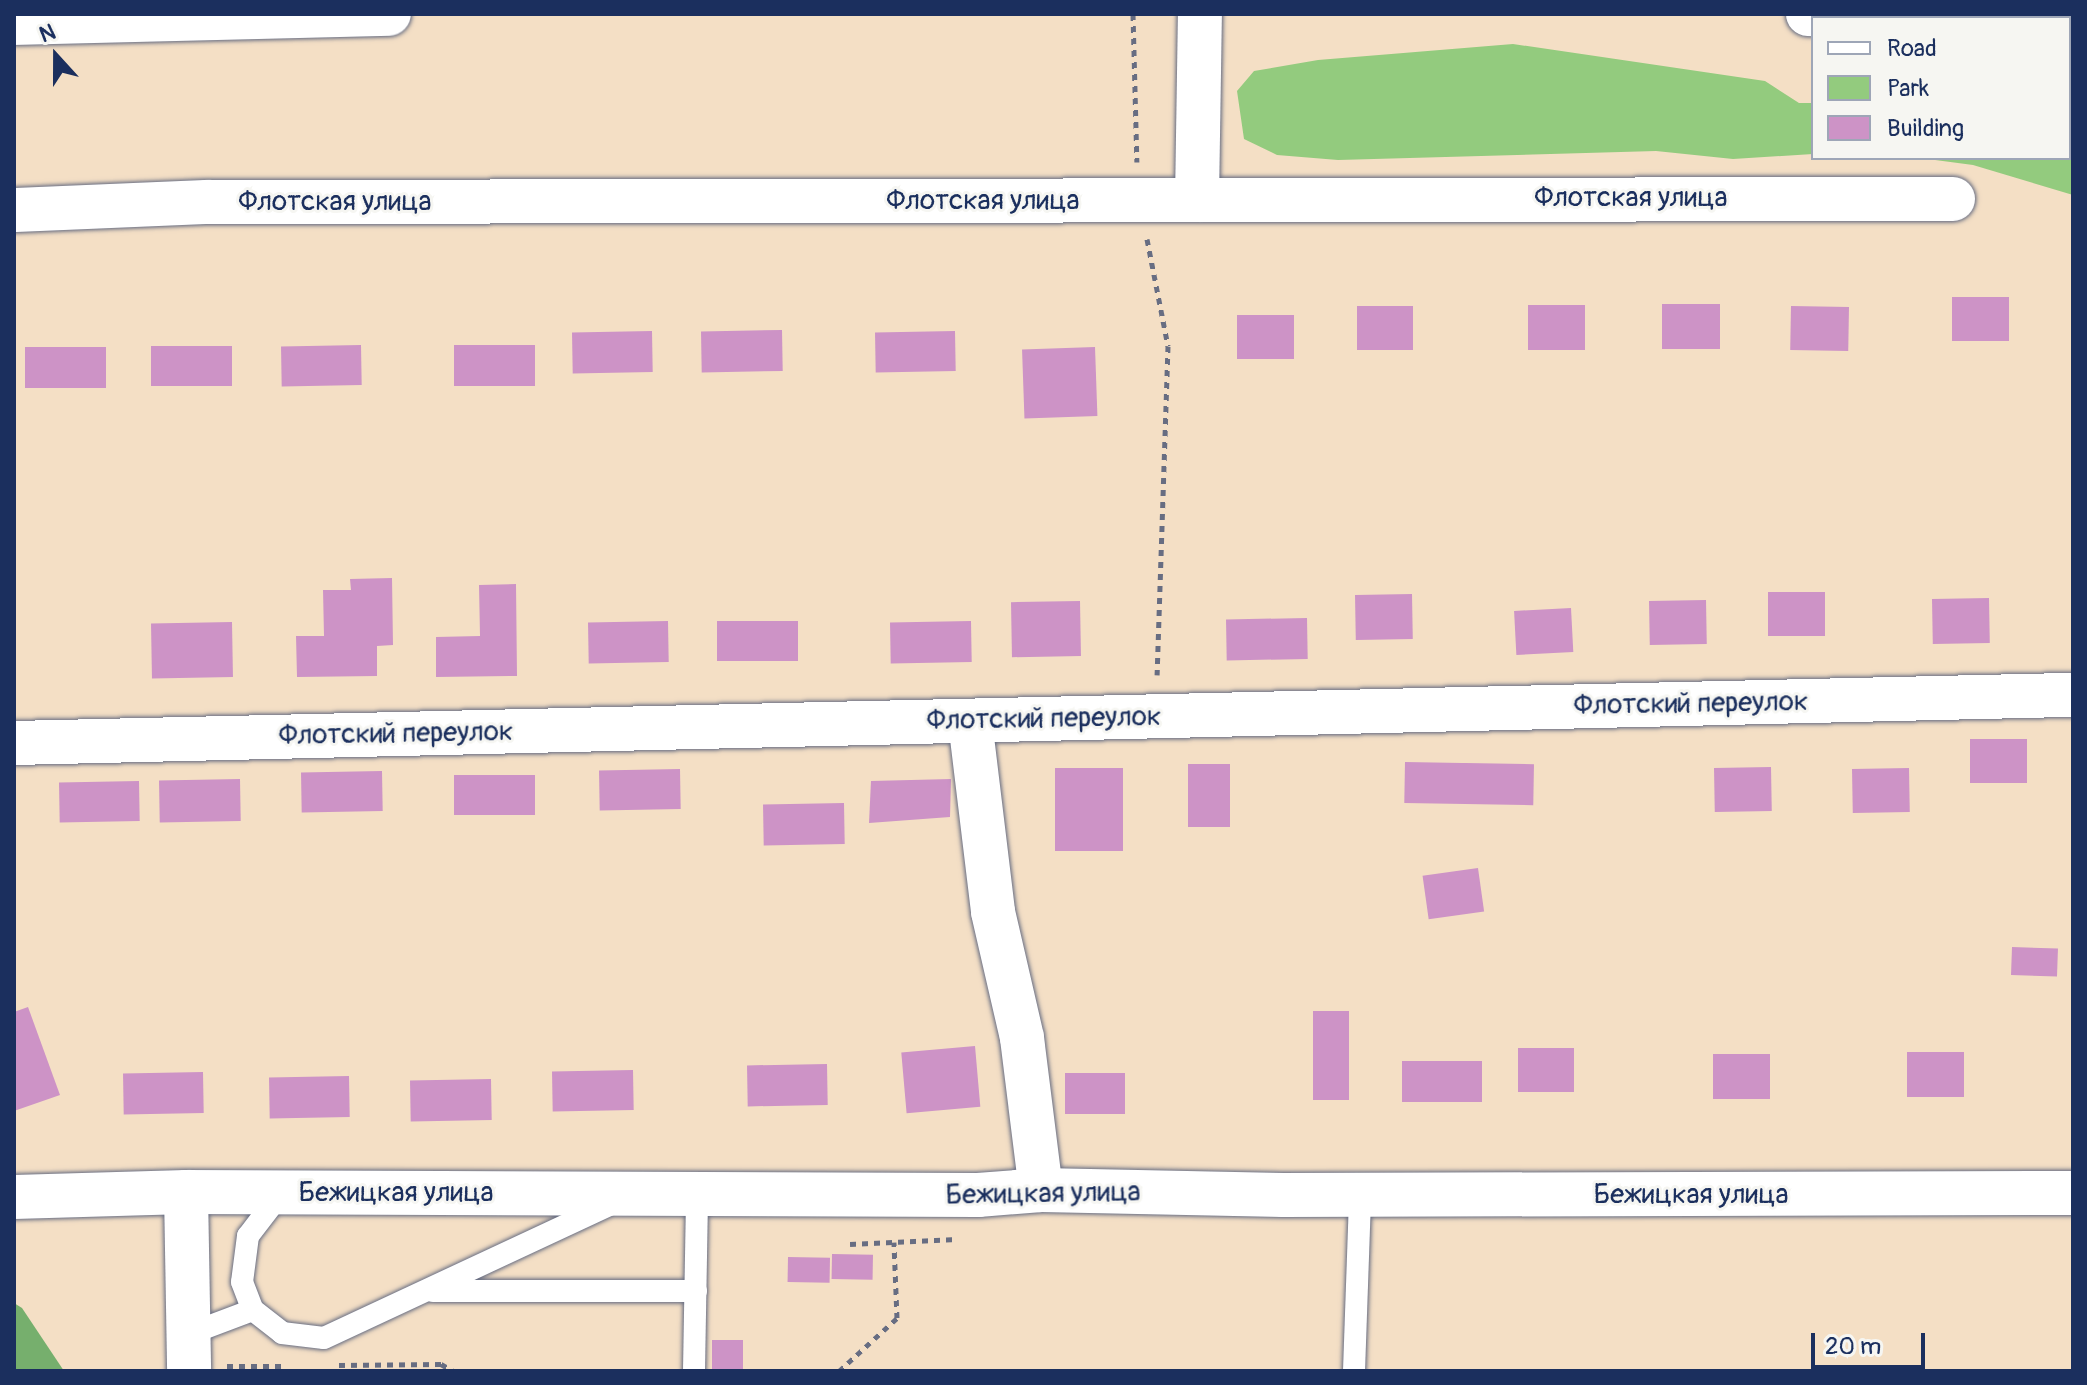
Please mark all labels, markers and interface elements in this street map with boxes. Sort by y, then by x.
north arrow [16,16,96,96]
legend [1811,16,2071,160]
text: N [35,18,59,49]
text: Road [1887,34,1937,63]
text: Park [1887,74,1929,103]
text: Building [1887,114,1964,143]
street label: Флотская улица [1534,181,1728,215]
street label: Флотская улица [886,184,1080,218]
street label: Флотская улица [238,185,432,219]
street label: Флотский переулок [1574,685,1808,723]
street label: Флотский переулок [927,700,1161,738]
street label: Флотский переулок [279,715,513,753]
street label: Бежицкая улица [299,1176,493,1210]
street label: Бежицкая улица [945,1176,1141,1212]
street label: Бежицкая улица [1594,1178,1788,1212]
scale bar [1815,1317,1929,1367]
text: 20 m [1825,1332,1881,1361]

